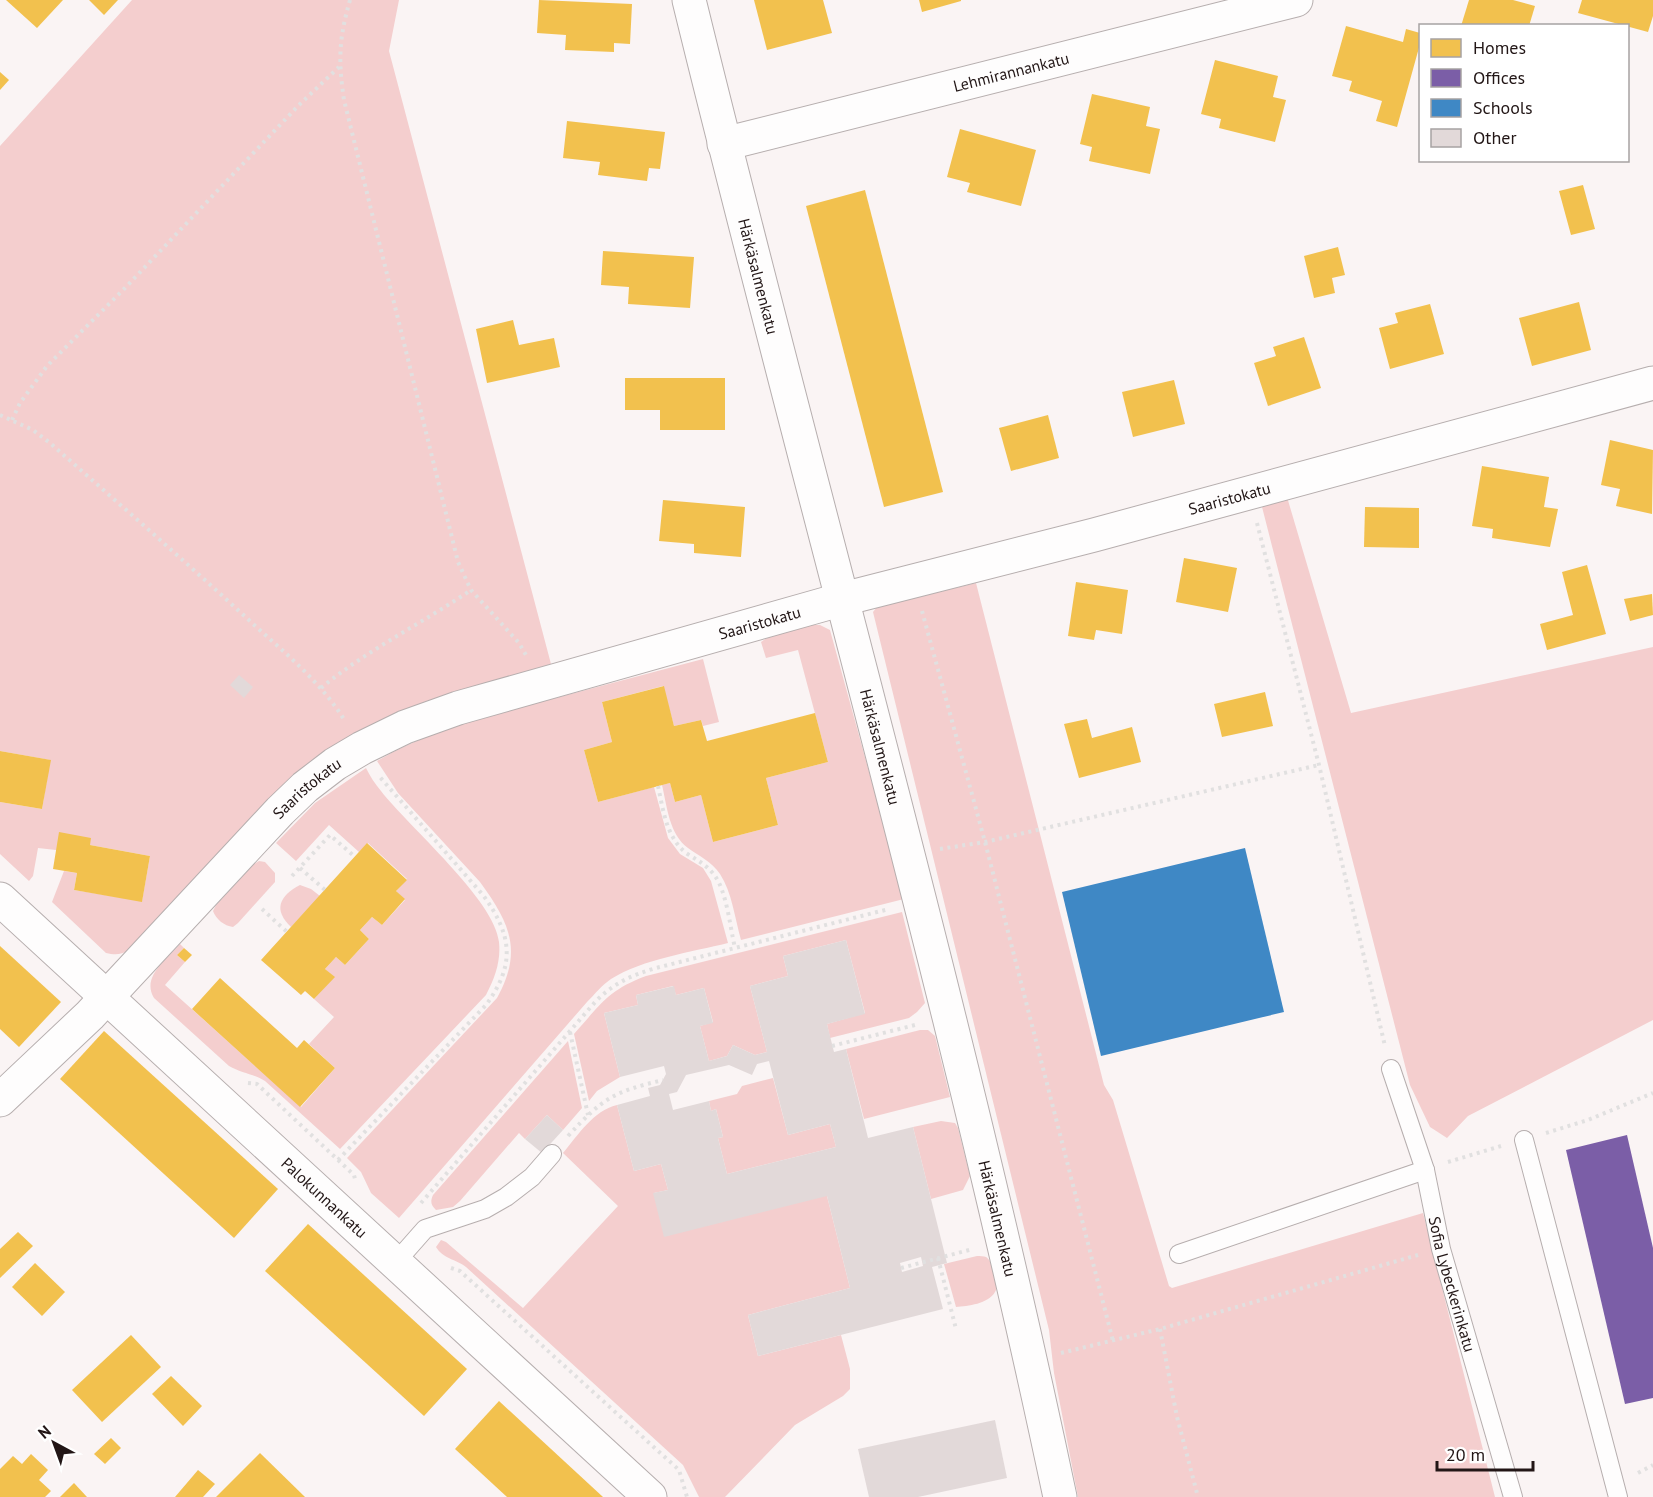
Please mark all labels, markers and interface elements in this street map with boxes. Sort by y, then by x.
legend [1419,24,1629,162]
text: Homes [1473,36,1526,59]
street label: Lehmirannankatu [951,48,1071,96]
text: Offices [1473,66,1525,89]
text: Schools [1473,96,1533,119]
text: Other [1473,126,1517,149]
street label: Härkäsalmenkatu [734,216,783,336]
street label: Saaristokatu [1186,477,1273,519]
street label: Saaristokatu [716,602,803,644]
street label: Härkäsalmenkatu [856,687,905,807]
street label: Saaristokatu [268,753,345,823]
street label: Palokunnankatu [277,1153,372,1242]
street label: Härkäsalmenkatu [974,1158,1021,1279]
street label: Sofia Lybeckerinkatu [1425,1215,1480,1354]
north arrow [24,1413,84,1473]
text: N [34,1421,55,1443]
scale bar [1437,1434,1533,1472]
text: 20 m [1446,1443,1485,1466]

